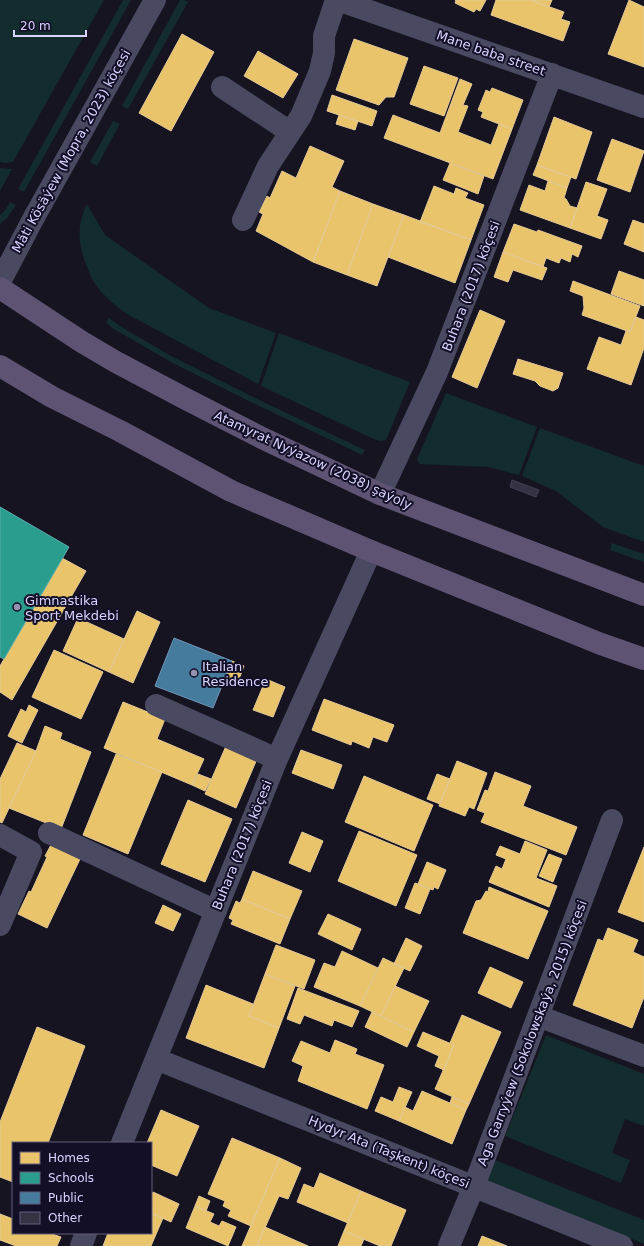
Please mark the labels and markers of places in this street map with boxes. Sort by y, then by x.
place label: Gimnastika Sport Mekdebi [25,593,119,623]
marker: Gimnastika Sport Mekdebi [12,602,22,612]
place label: Italian Residence [202,659,268,689]
marker: Italian Residence [189,668,199,678]

